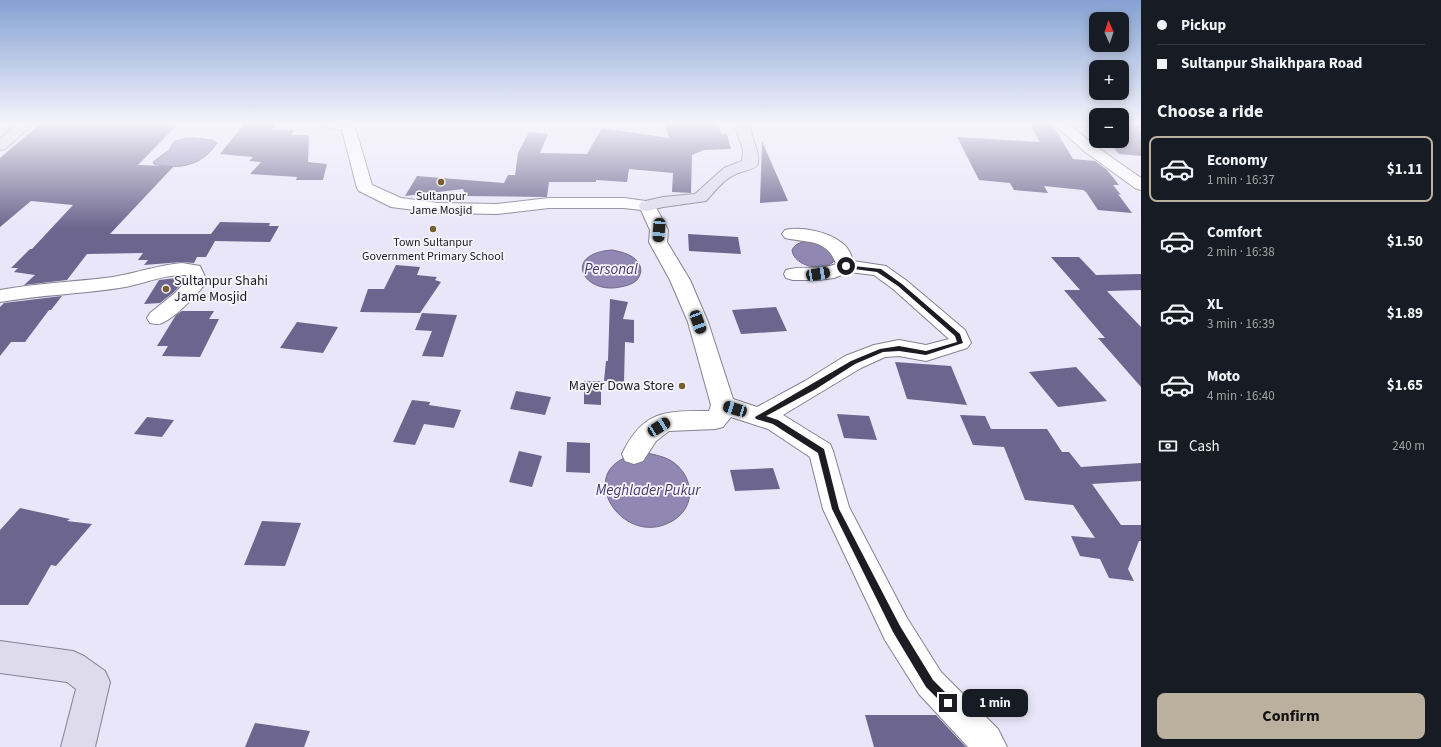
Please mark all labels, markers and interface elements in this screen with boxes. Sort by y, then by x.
north arrow [1089,12,1129,52]
map controls [1089,12,1129,148]
text: Pickup [1181,15,1226,36]
text: Sultanpur Shaikhpara Road [1181,53,1362,74]
button: + [1089,60,1129,100]
text: Choose a ride [1157,99,1263,124]
button: − [1089,108,1129,148]
text: Economy [1207,150,1268,171]
icon: car [1159,151,1195,187]
text: $1.11 [1387,159,1423,180]
text: 1 min · 16:37 [1207,171,1275,189]
marker: Sultanpur Jame Mosjid [436,177,446,187]
place label: Sultanpur Jame Mosjid [410,188,472,219]
car [652,218,666,242]
text: Comfort [1207,222,1262,243]
icon: car [1159,223,1195,259]
marker: Town Sultanpur Government Primary School [428,224,438,234]
text: $1.50 [1387,231,1423,252]
place label: Town Sultanpur Government Primary School [362,234,504,265]
text: 2 min · 16:38 [1207,243,1275,261]
route start [837,257,855,275]
water label: Personal [584,259,638,280]
car [805,266,831,282]
place label: Sultanpur Shahi Jame Mosjid [174,271,268,307]
marker: Sultanpur Shahi Jame Mosjid [161,284,171,294]
text: XL [1207,294,1223,315]
icon: car [1159,295,1195,331]
text: $1.89 [1387,303,1423,324]
car [688,309,708,335]
text: 3 min · 16:39 [1207,315,1275,333]
text: Moto [1207,366,1240,387]
icon: car [1159,367,1195,403]
text: $1.65 [1387,375,1423,396]
place label: Mayer Dowa Store [569,376,674,396]
marker: Mayer Dowa Store [677,381,687,391]
text: 4 min · 16:40 [1207,387,1275,405]
car [722,400,748,418]
car [646,416,672,438]
icon: cash [1157,435,1179,457]
text: Cash [1189,436,1220,457]
text: 240 m [1392,437,1425,455]
water label: Meghlader Pukur [596,480,701,501]
callout: 1 min [962,689,1028,717]
button: Confirm [1157,693,1425,739]
route end [939,694,957,712]
text: 1 min [979,694,1011,712]

